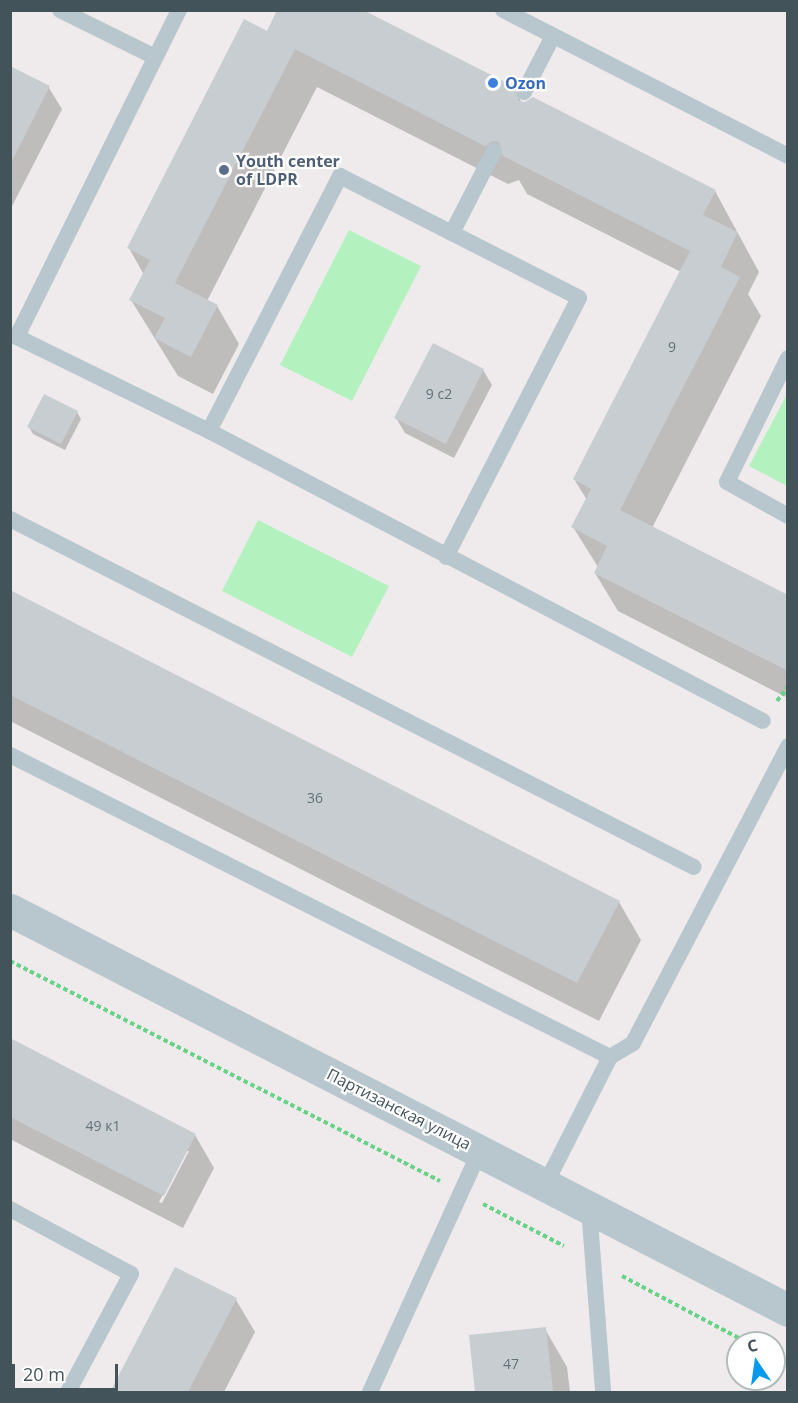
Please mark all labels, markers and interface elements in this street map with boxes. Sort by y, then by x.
place label: Ozon [505,73,546,93]
marker: Ozon [486,76,500,90]
place label: Youth center of LDPR [236,151,340,189]
marker: Youth center of LDPR [217,163,231,177]
house number: 9 [668,339,676,355]
house number: 9 с2 [426,386,452,402]
house number: 36 [307,790,323,806]
street label: Партизанская улица [324,1064,474,1154]
house number: 49 к1 [86,1118,120,1134]
north arrow [726,1331,786,1391]
text: С [745,1334,760,1357]
scale bar [15,1352,122,1390]
house number: 47 [503,1356,519,1372]
text: 20 m [23,1362,65,1386]

